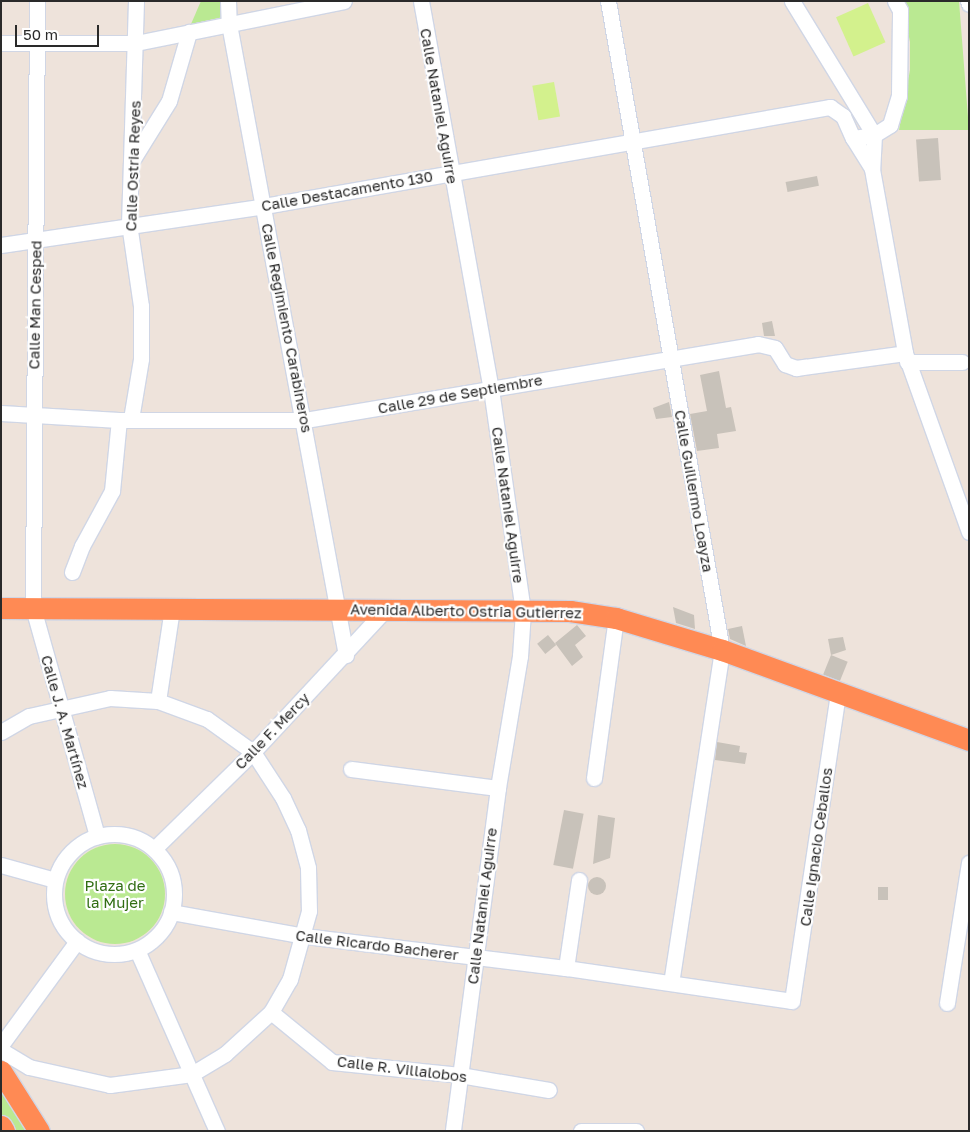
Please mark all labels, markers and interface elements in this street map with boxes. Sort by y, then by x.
scale bar [18,15,101,47]
text: 50 m [23,25,58,43]
street label: Calle Nataniel Aguirre [416,27,462,185]
street label: Calle Ostria Reyes [122,100,144,232]
street label: Calle Destacamento 130 [260,167,434,215]
street label: Calle Regimiento Carabineros [258,222,316,434]
street label: Calle Man Cesped [25,240,45,370]
street label: Calle 29 de Septiembre [376,371,544,417]
street label: Calle Guillermo Loayza [671,409,717,573]
street label: Calle Nataniel Aguirre [488,426,528,584]
street label: Avenida Alberto Ostria Gutierrez [350,600,582,622]
street label: Calle J. A. Martínez [37,653,93,791]
street label: Calle F. Mercy [231,689,313,773]
street label: Calle Ignacio Ceballos [796,766,836,928]
street label: Calle Nataniel Aguirre [463,827,501,985]
park label: Plaza de la Mujer [85,876,145,911]
street label: Calle Ricardo Bacherer [295,926,459,964]
street label: Calle R. Villalobos [336,1052,468,1086]

